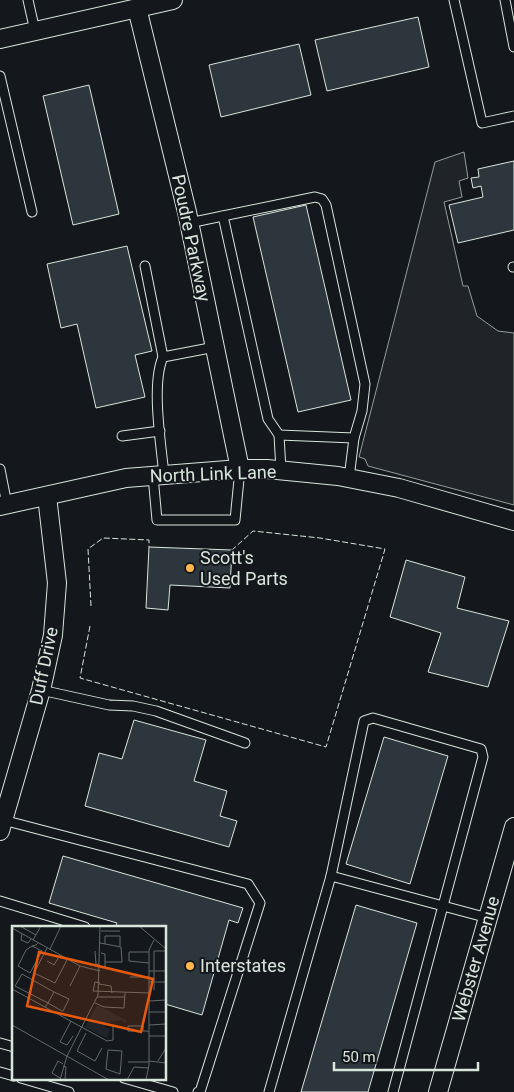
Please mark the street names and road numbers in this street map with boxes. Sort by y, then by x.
street label: Poudre Parkway [168,172,215,304]
street label: North Link Lane [149,461,277,486]
street label: Duff Drive [25,625,62,707]
street label: Webster Avenue [448,894,503,1024]

